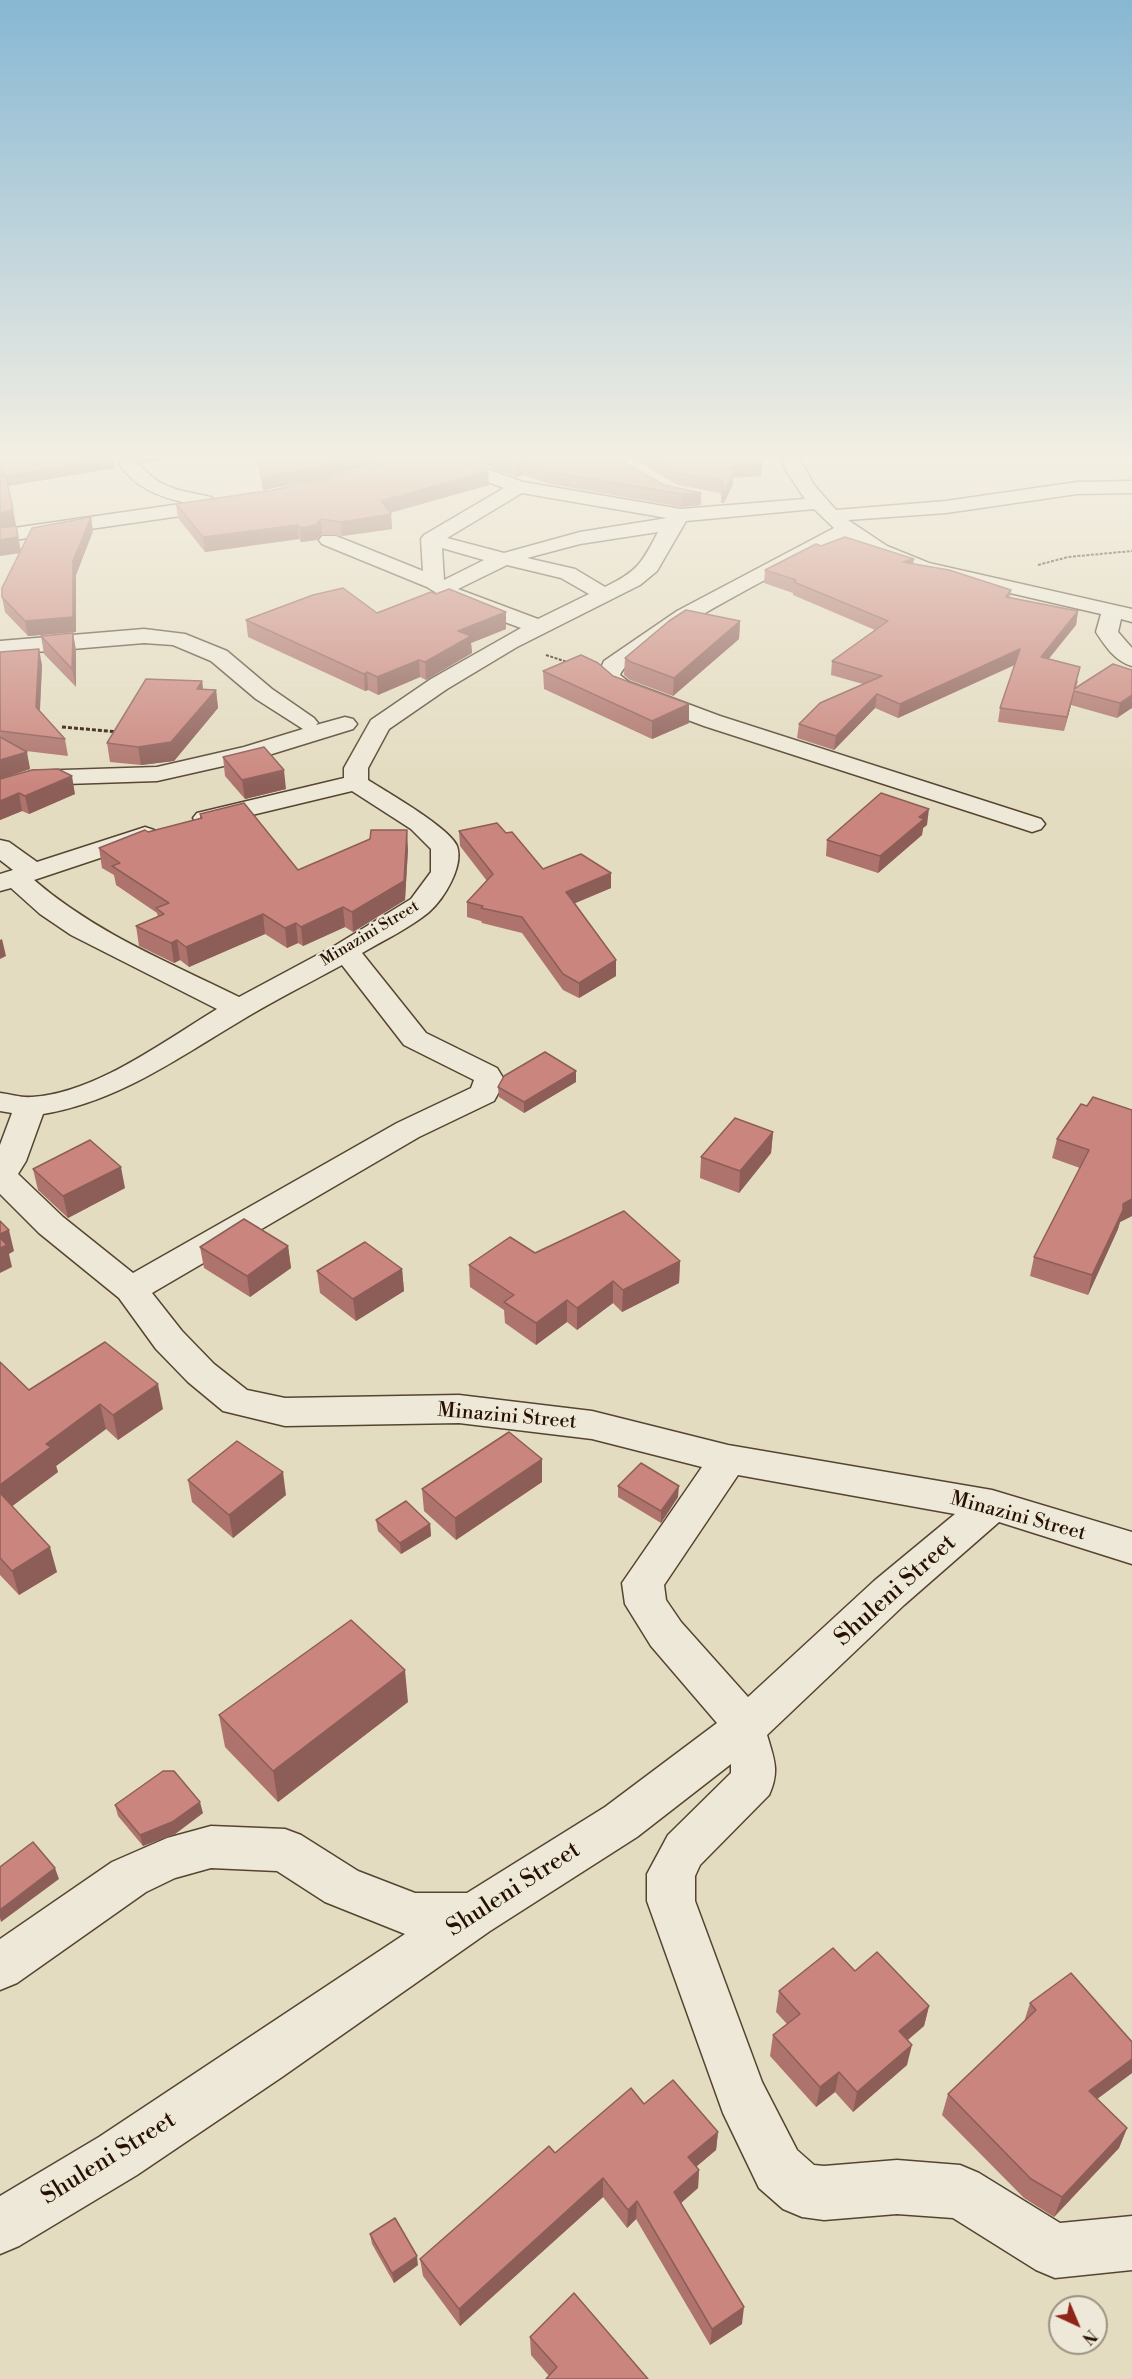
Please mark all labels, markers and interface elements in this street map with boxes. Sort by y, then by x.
street label: Minazini Street [317,897,423,971]
street label: Minazini Street [436,1399,578,1435]
street label: Minazini Street [948,1487,1088,1547]
street label: Shuleni Street [829,1529,963,1653]
street label: Shuleni Street [442,1836,586,1944]
street label: Shuleni Street [36,2106,182,2212]
north arrow [1048,2295,1108,2355]
text: N [1078,2325,1101,2348]

